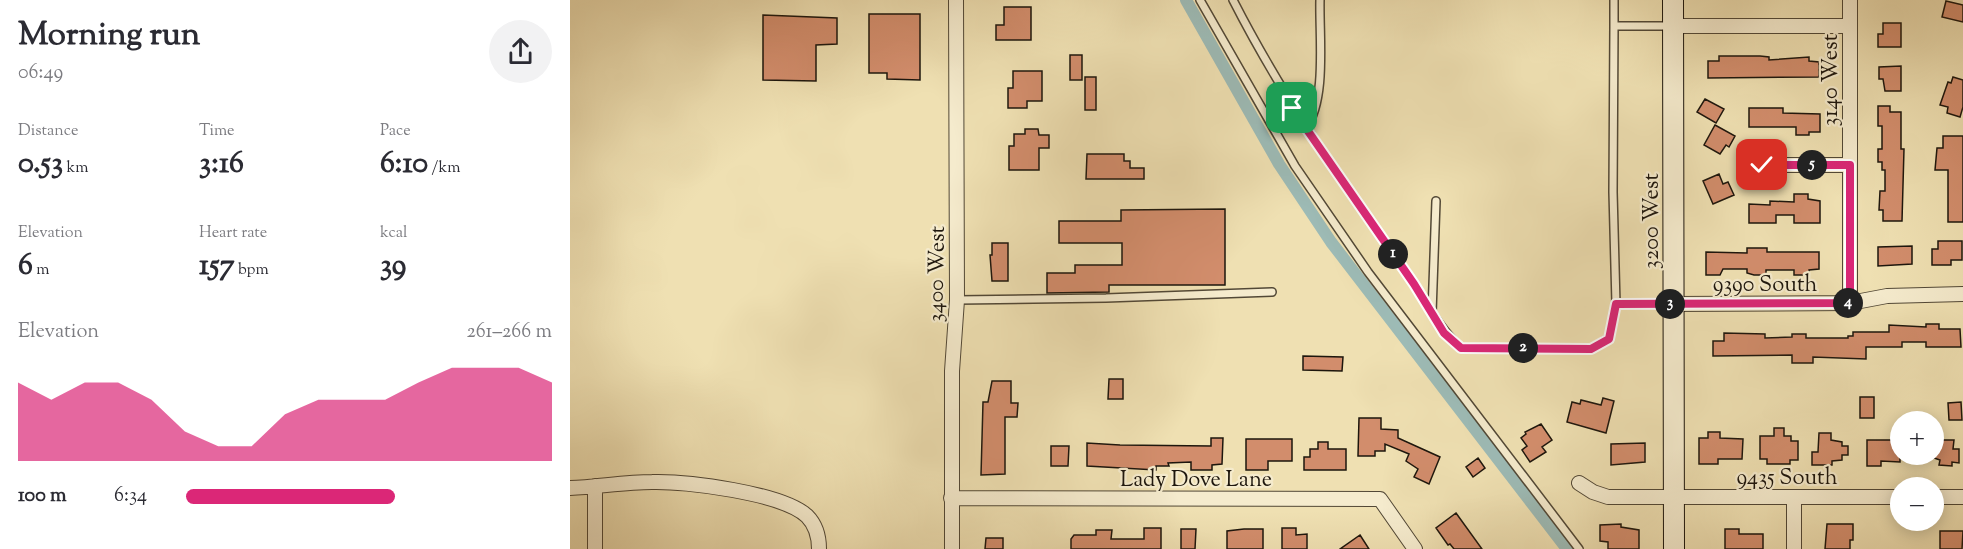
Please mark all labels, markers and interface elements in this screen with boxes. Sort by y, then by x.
text: Morning run [18,12,200,60]
button: share [489,20,552,83]
street label: 3140 West [1816,33,1848,126]
text: 06:49 [18,59,63,88]
pin [1266,82,1317,133]
icon: arrive [1275,91,1308,124]
text: Distance [18,120,78,143]
text: Time [199,120,235,143]
text: Pace [380,120,411,143]
pin [1736,139,1787,190]
text: 0.53 [18,143,63,186]
text: 3:16 [199,143,244,186]
text: 6:10 [380,143,428,186]
icon: check [1745,148,1778,181]
pin: 5 [1797,150,1827,180]
text: 5 [1809,153,1815,176]
text: km [63,157,88,180]
text: /km [428,157,461,180]
street label: 3200 West [1637,173,1669,269]
text: Elevation [18,222,83,245]
text: Heart rate [199,222,267,245]
text: kcal [380,222,408,245]
street label: 3400 West [921,225,955,323]
pin: 1 [1378,239,1408,269]
text: 1 [1390,242,1396,265]
text: 6 [18,245,33,288]
text: 157 [199,245,235,288]
text: 39 [380,245,406,288]
text: m [33,259,50,282]
text: bpm [235,259,269,282]
street label: 9390 South [1713,270,1817,302]
pin: 4 [1833,288,1863,318]
pin: 3 [1655,289,1685,319]
text: 4 [1844,291,1852,314]
text: 3 [1667,292,1673,315]
text: Elevation [18,318,99,347]
text: 261–266 m [466,318,552,347]
pin: 2 [1508,333,1538,363]
text: 2 [1519,336,1527,359]
map controls [1890,411,1944,531]
button: + [1890,411,1944,465]
street label: 9435 South [1736,463,1838,495]
street label: Lady Dove Lane [1120,465,1272,497]
button: − [1890,477,1944,531]
text: 100 m [18,482,67,511]
text: 6:34 [114,482,147,511]

